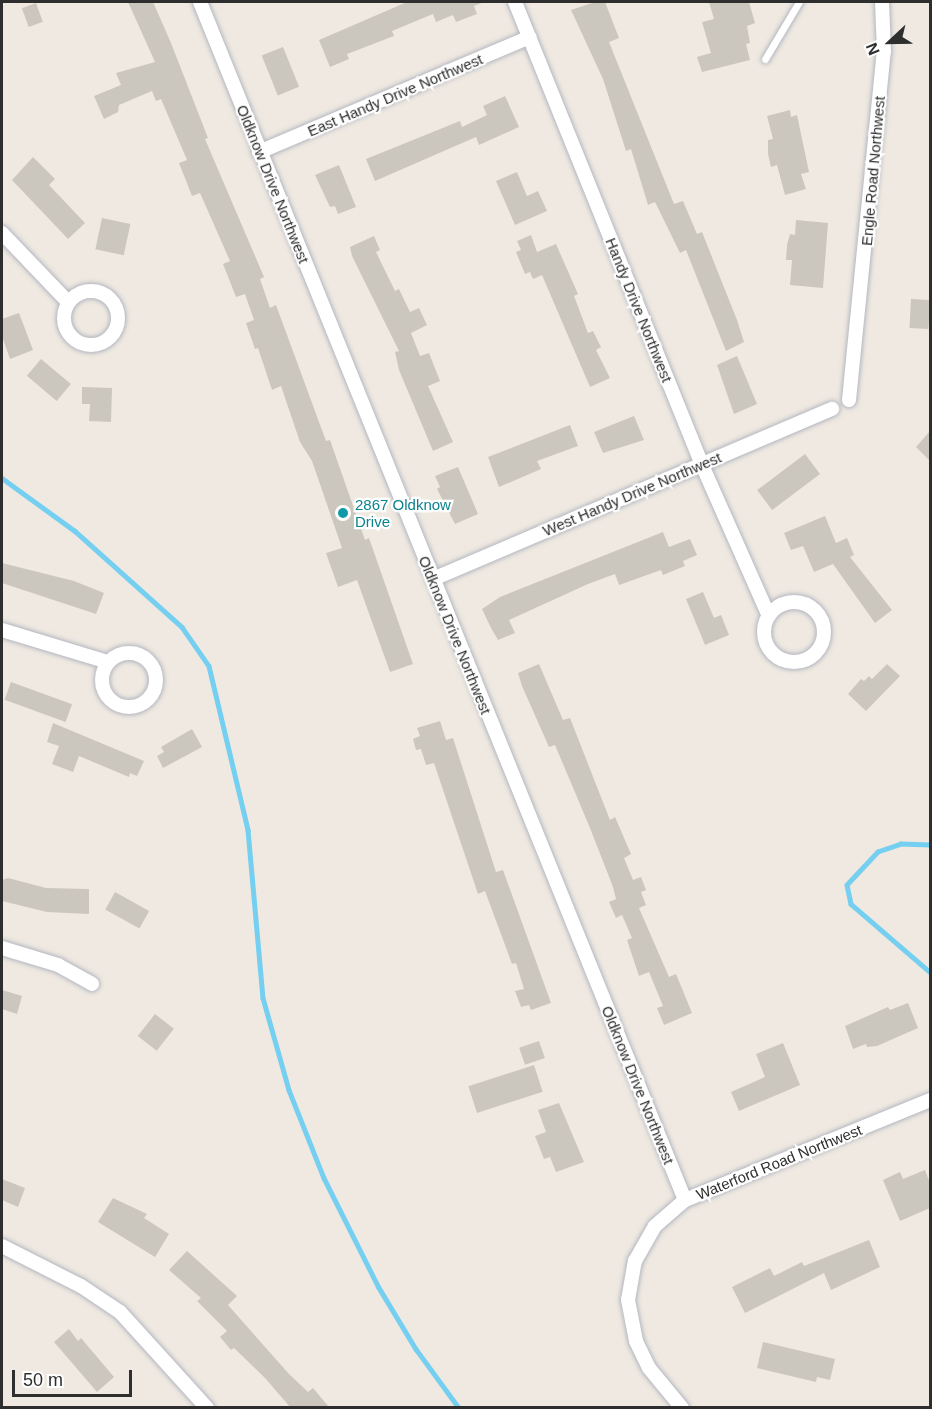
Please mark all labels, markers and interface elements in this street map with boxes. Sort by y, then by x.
north arrow [860,12,920,72]
text: N [863,40,883,57]
street label: East Handy Drive Northwest [305,50,485,140]
street label: Engle Road Northwest [857,95,889,247]
street label: Oldknow Drive Northwest [233,102,313,266]
street label: Handy Drive Northwest [602,235,676,385]
street label: West Handy Drive Northwest [540,448,724,540]
place label: 2867 Oldknow Drive [355,495,451,530]
marker: 2867 Oldknow Drive [336,506,350,520]
street label: Oldknow Drive Northwest [415,553,495,717]
street label: Oldknow Drive Northwest [598,1003,678,1167]
street label: Waterford Road Northwest [694,1121,864,1203]
scale bar [15,1358,135,1396]
text: 50 m [23,1370,63,1390]

